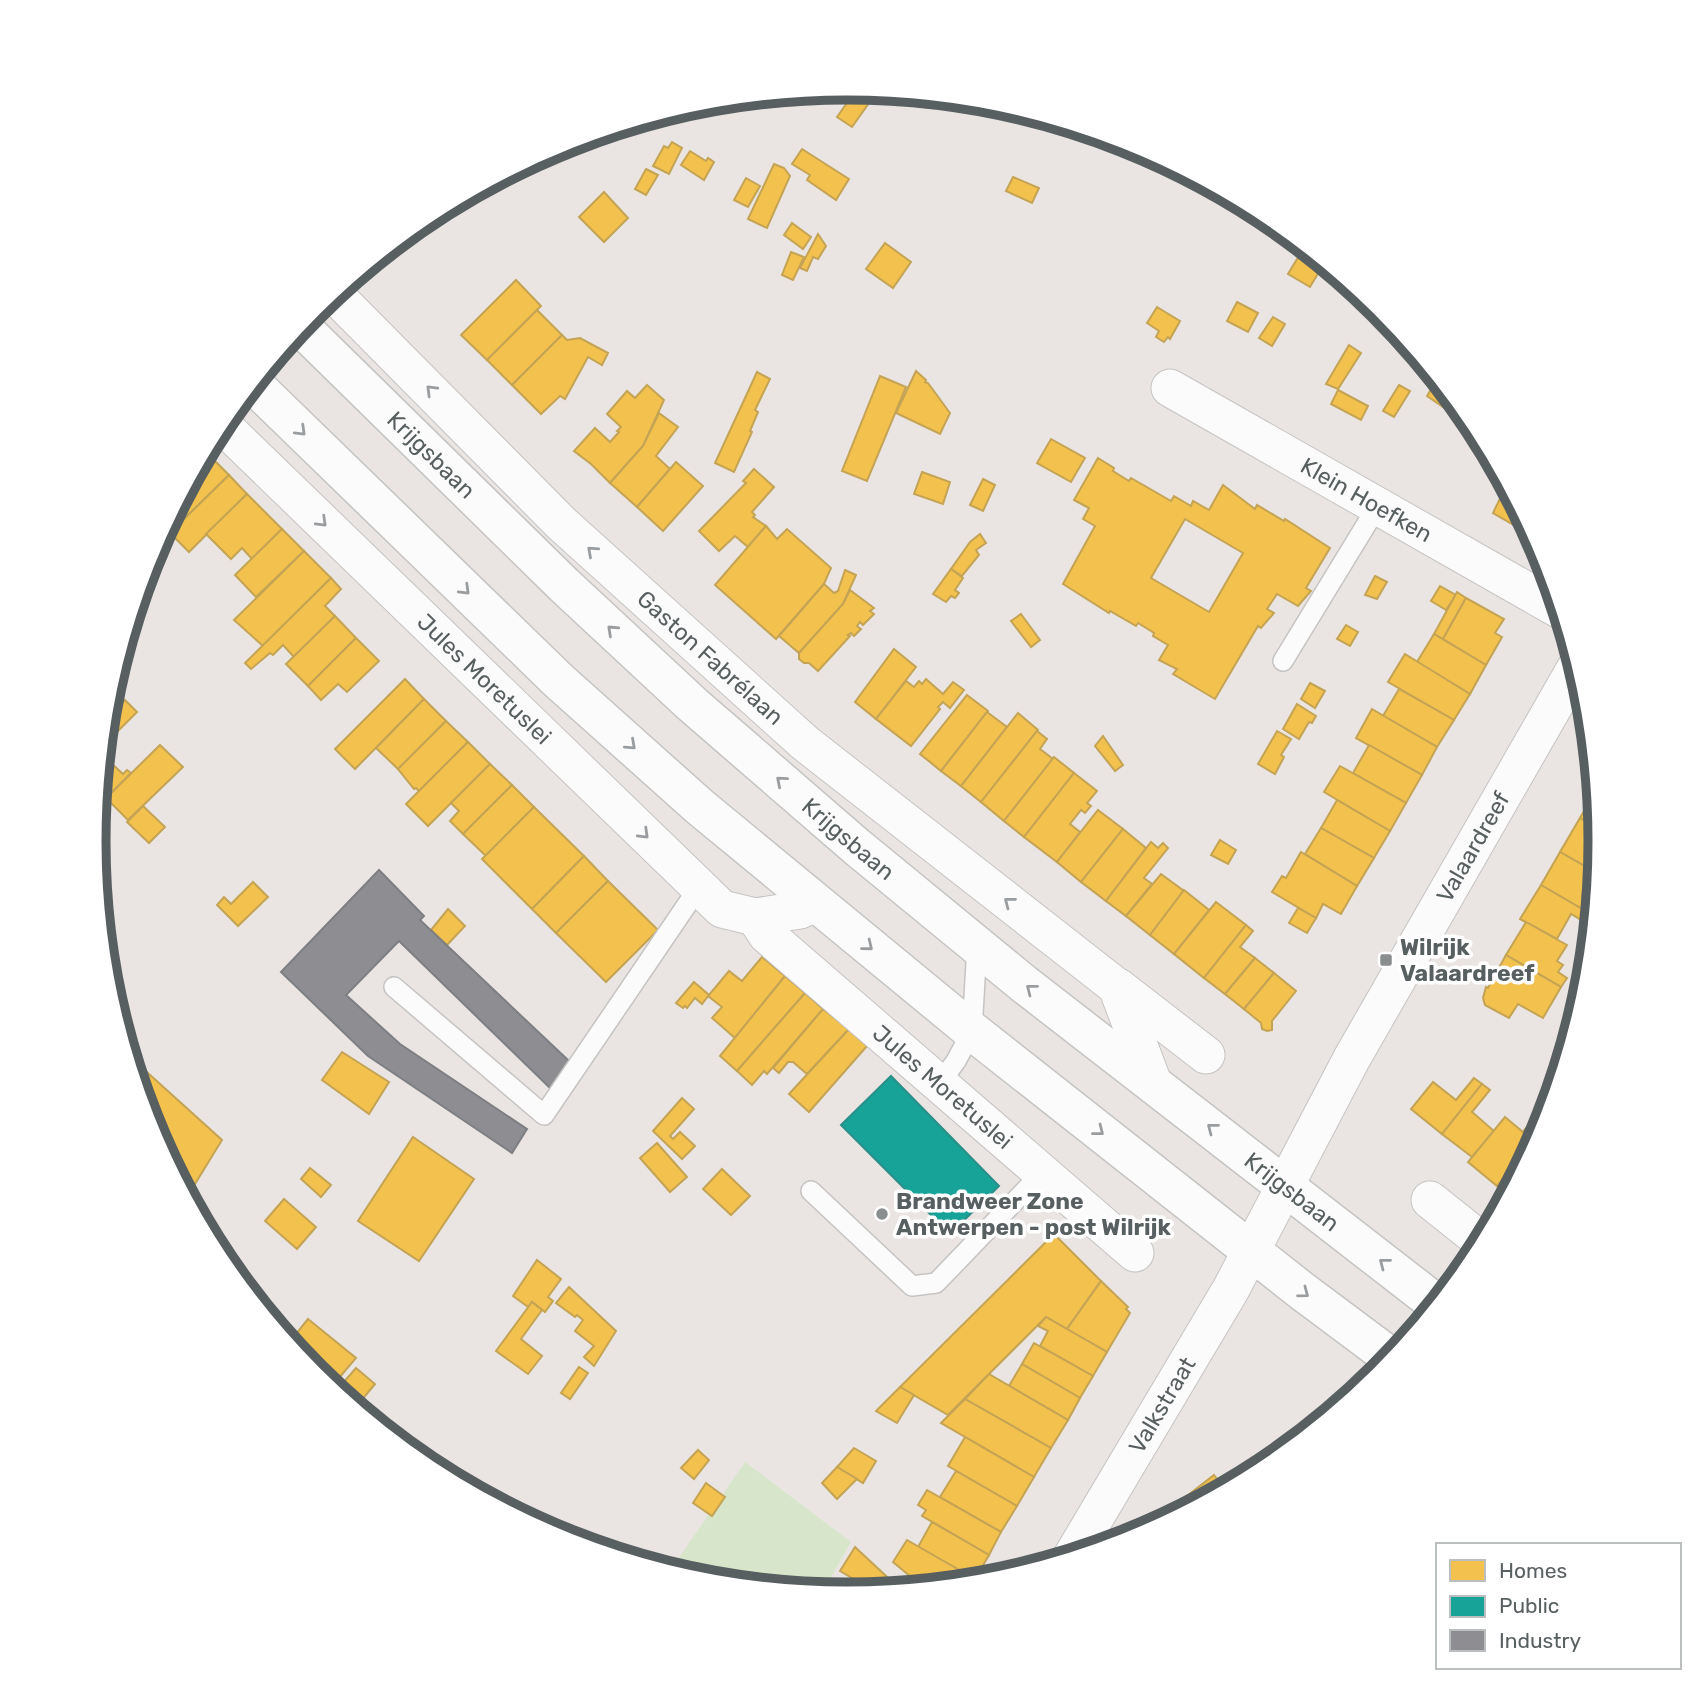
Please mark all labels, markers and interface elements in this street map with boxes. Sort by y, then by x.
one-way arrow [426,386,439,399]
street label: Krijgsbaan [381,405,481,504]
one-way arrow [293,423,306,436]
street label: Klein Hoefken [1296,451,1437,548]
one-way arrow [314,514,327,527]
one-way arrow [587,546,600,559]
one-way arrow [457,581,470,594]
street label: Gaston Fabrélaan [631,585,789,731]
street label: Jules Moretuslei [412,608,557,750]
one-way arrow [607,625,620,638]
one-way arrow [623,737,636,749]
one-way arrow [777,777,790,789]
street label: Valaardreef [1430,787,1516,907]
street label: Krijgsbaan [796,792,900,886]
one-way arrow [636,825,649,838]
one-way arrow [1005,898,1017,911]
place label: Wilrijk Valaardreef [1400,933,1535,987]
one-way arrow [860,938,873,950]
marker: Wilrijk Valaardreef [1378,952,1394,968]
one-way arrow [1027,985,1039,998]
street label: Jules Moretuslei [867,1019,1018,1155]
one-way arrow [1091,1123,1104,1136]
one-way arrow [1207,1124,1219,1137]
street label: Krijgsbaan [1239,1146,1345,1237]
place label: Brandweer Zone Antwerpen - post Wilrijk [896,1187,1172,1241]
marker: Brandweer Zone Antwerpen - post Wilrijk [874,1206,890,1222]
one-way arrow [1380,1258,1392,1271]
one-way arrow [1297,1285,1309,1297]
street label: Valkstraat [1123,1352,1201,1458]
legend [1436,1543,1681,1669]
text: Homes [1499,1558,1567,1583]
text: Public [1499,1593,1559,1618]
text: Industry [1499,1628,1581,1653]

